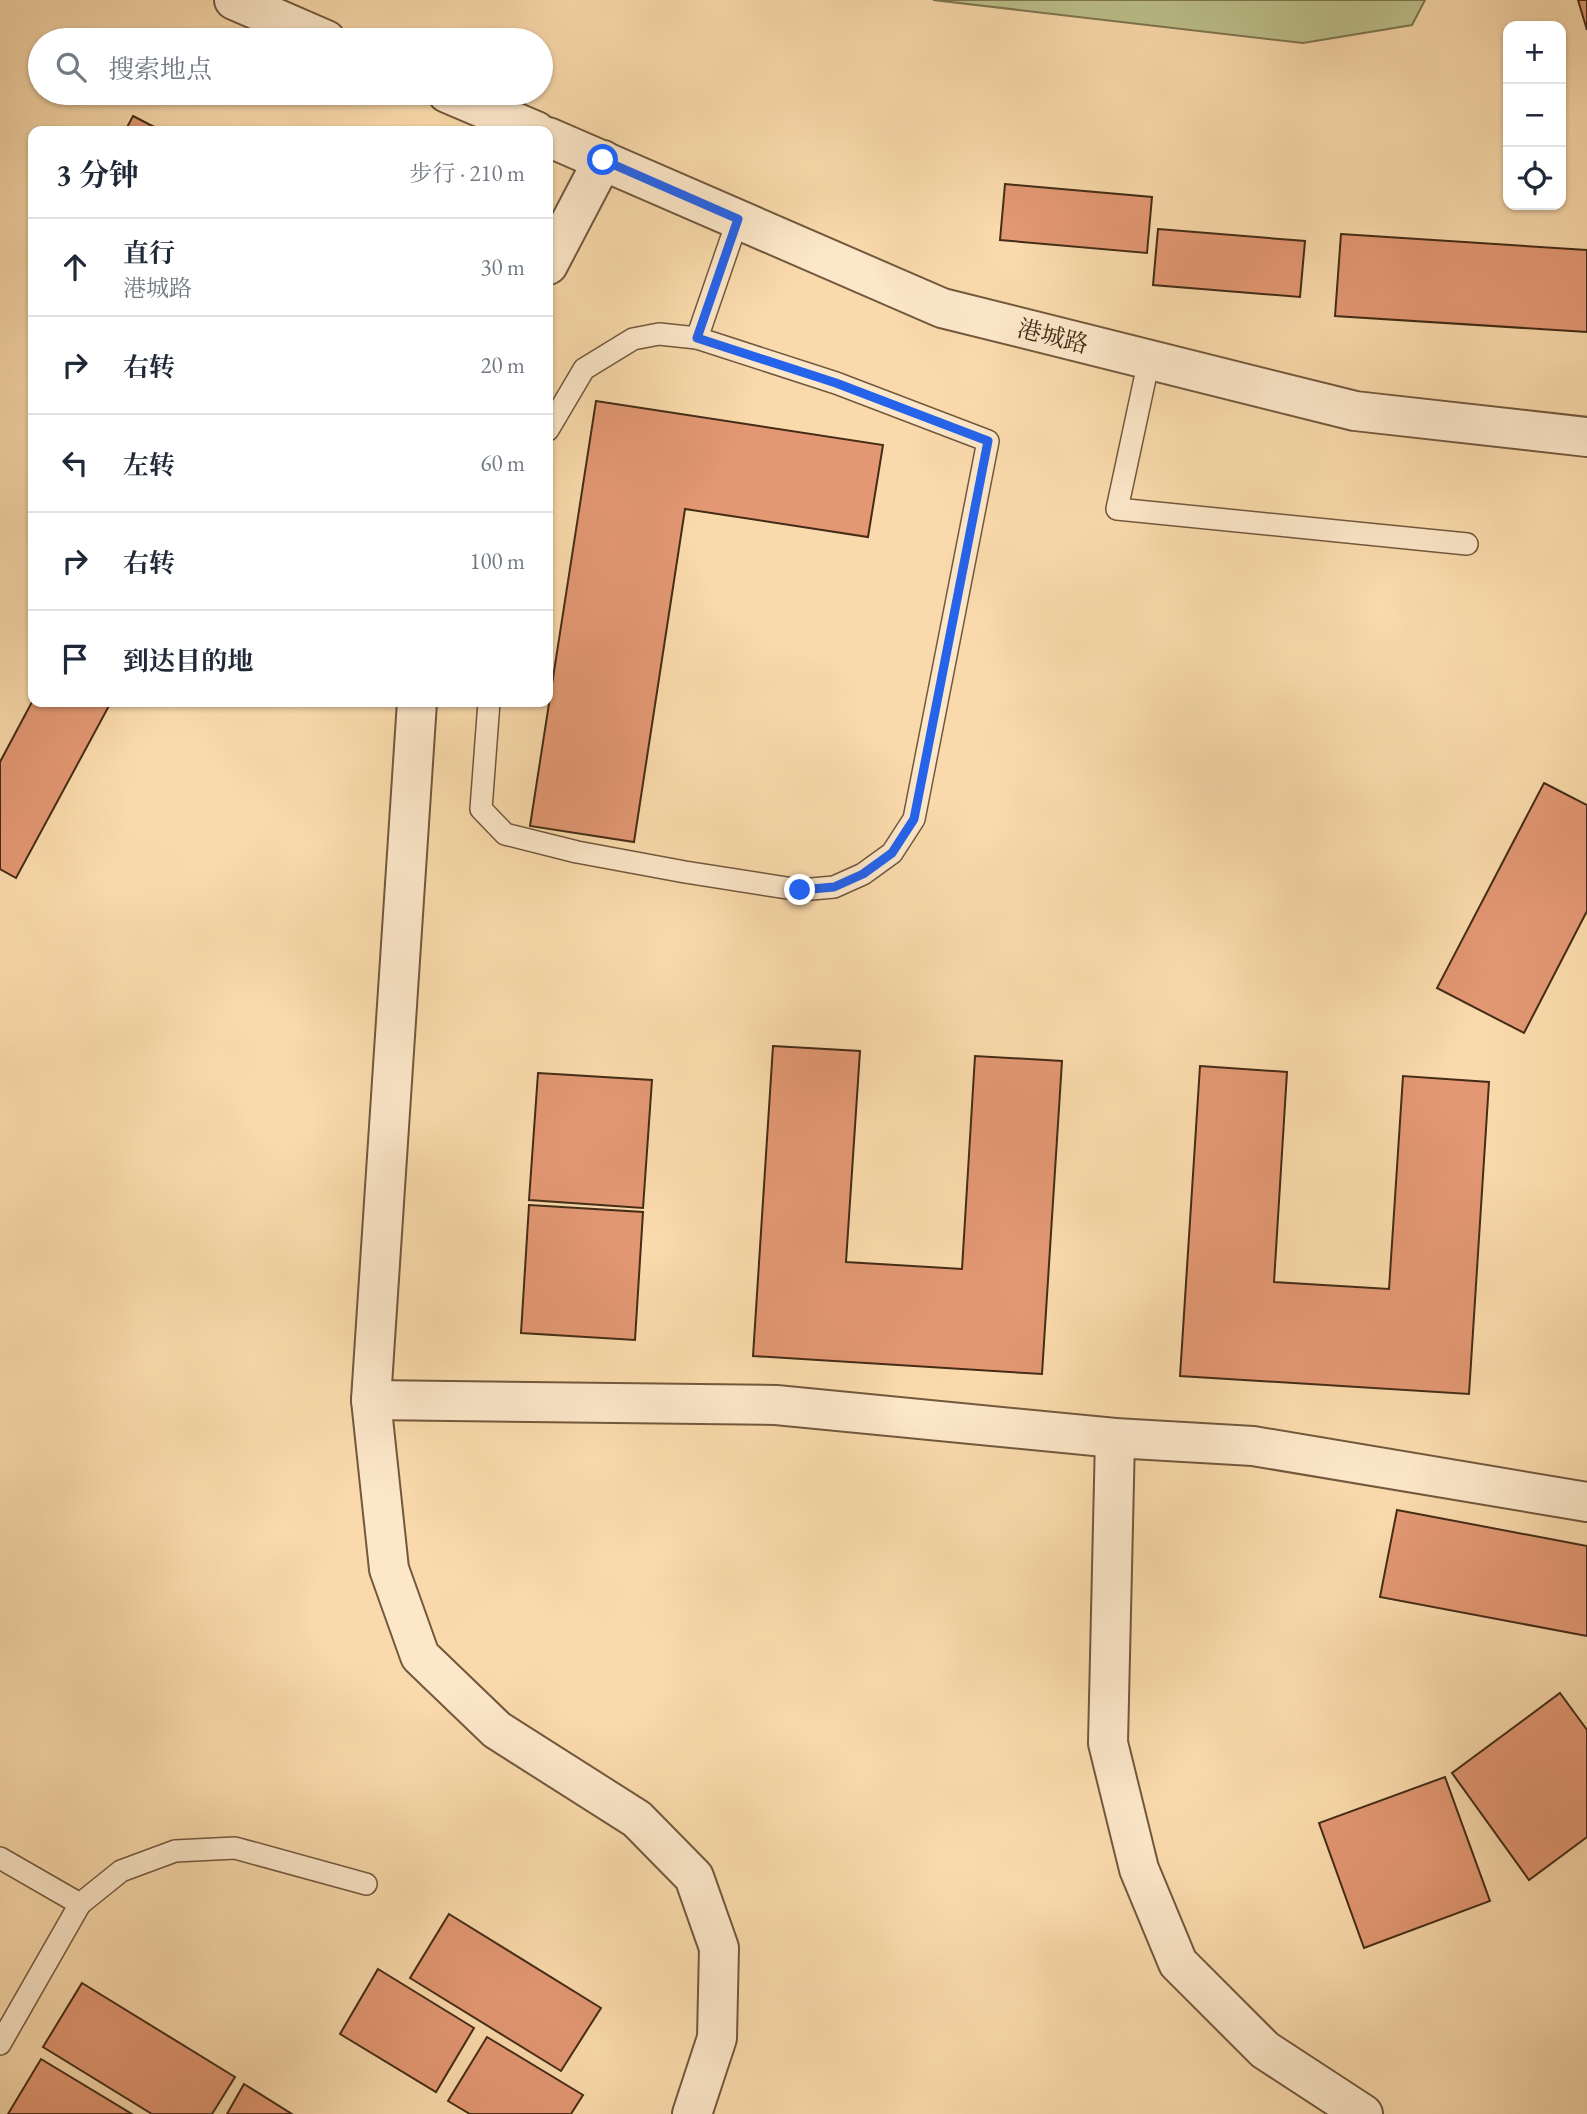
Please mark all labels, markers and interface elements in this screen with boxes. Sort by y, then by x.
map controls [1503,21,1566,210]
button: + [1503,21,1566,84]
search box [28,28,553,105]
icon: search [52,48,90,86]
text: 搜索地点 [108,52,212,86]
button: − [1503,84,1566,147]
route start [587,144,618,175]
button: locate [1503,147,1566,210]
text: 3 分钟 [56,155,139,194]
text: 步行 · 210 m [410,158,525,188]
text: 直行 [123,236,175,270]
icon: ahead [56,248,94,286]
text: 30 m [480,252,525,282]
text: 港城路 [123,273,192,303]
street label: 港城路 [1014,312,1092,360]
icon: right [56,346,94,384]
text: 右转 [123,350,175,384]
text: 20 m [480,350,525,380]
icon: left [56,444,94,482]
text: 左转 [123,448,175,482]
text: 60 m [480,448,525,478]
icon: right [56,542,94,580]
text: 右转 [123,546,175,580]
text: 100 m [469,546,525,576]
icon: arrive [56,640,94,678]
text: 到达目的地 [123,644,253,678]
route end [784,874,815,905]

